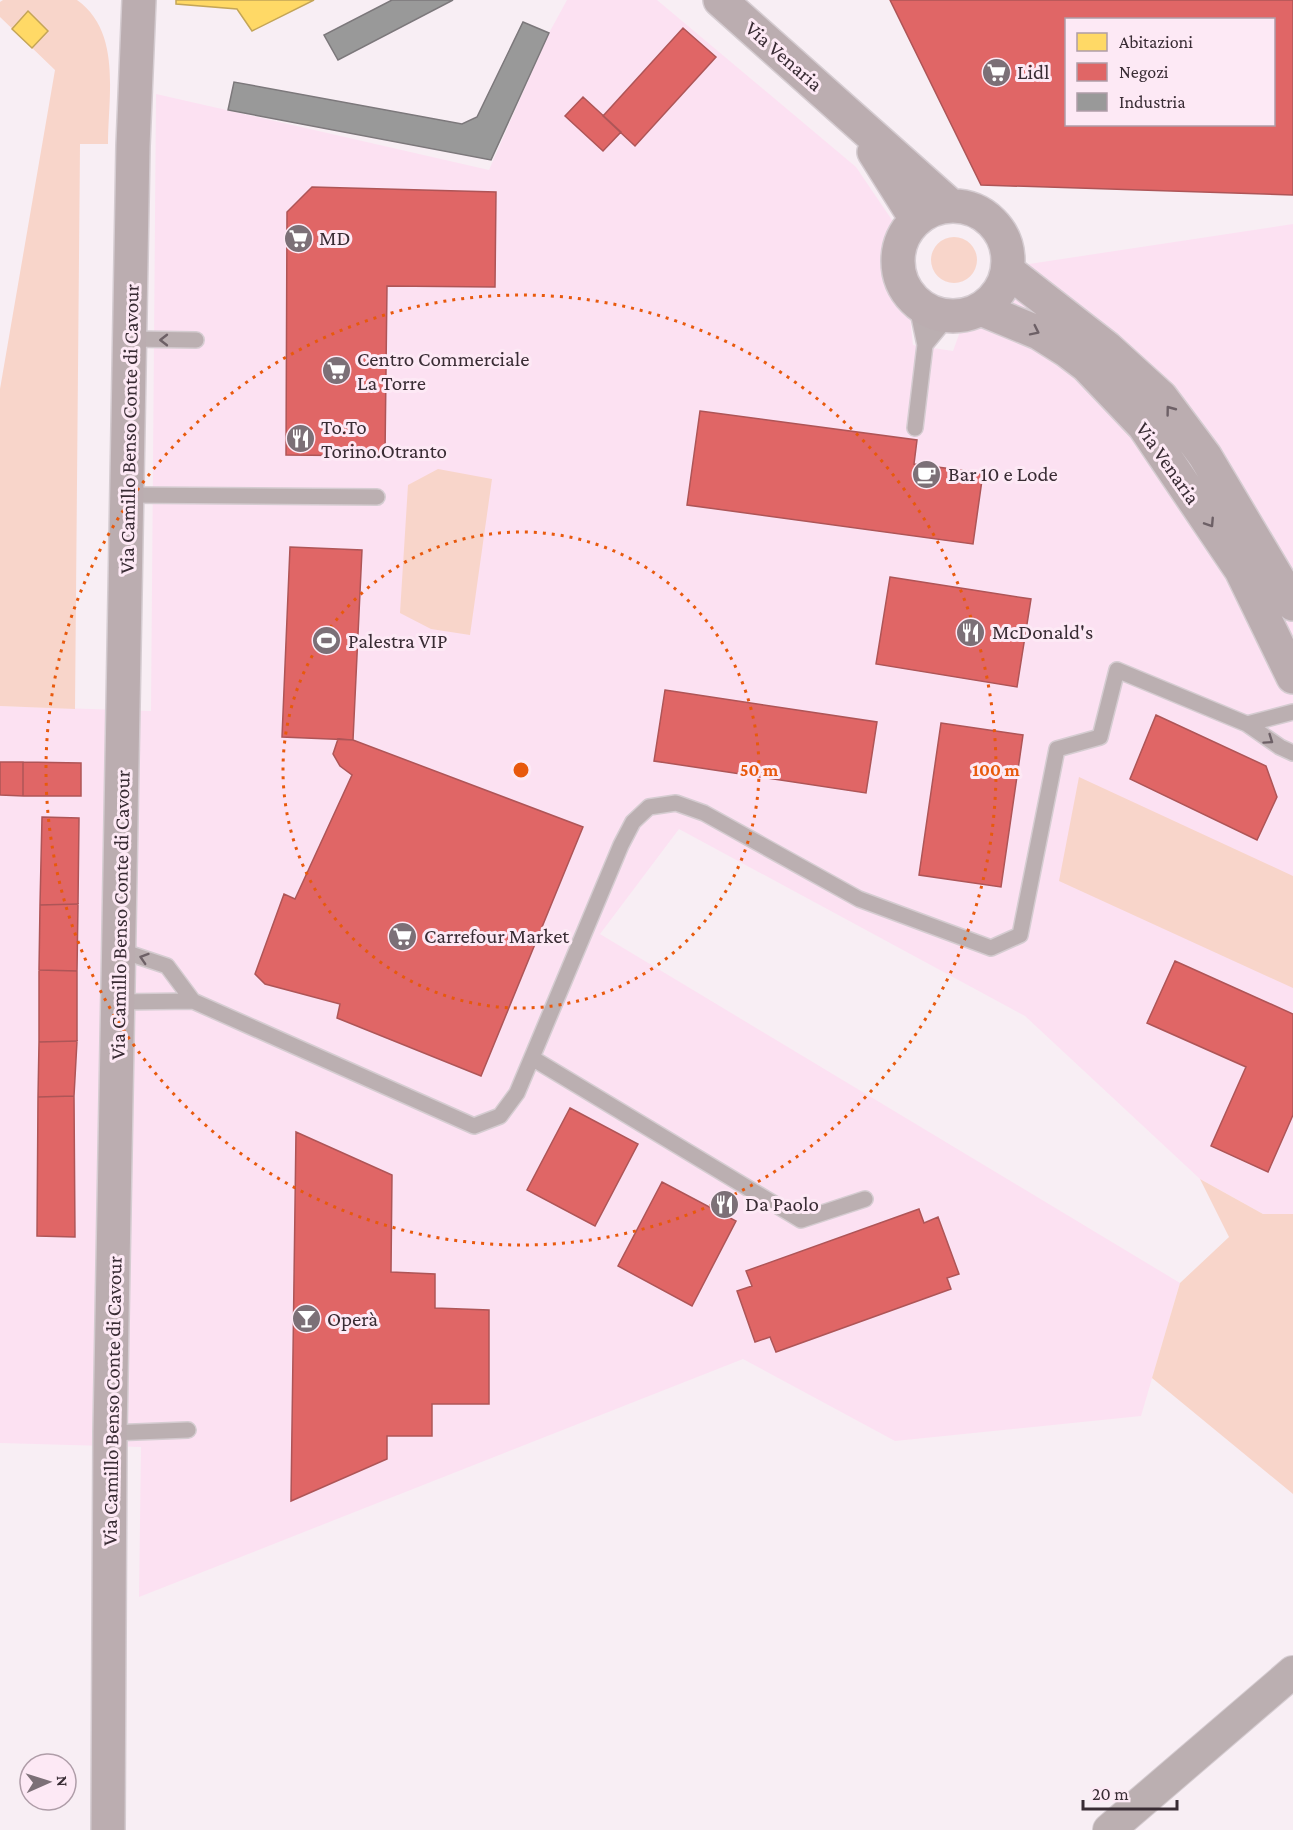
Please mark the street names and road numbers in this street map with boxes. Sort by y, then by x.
street label: Via Venaria [740,16,828,96]
street label: Via Camillo Benso Conte di Cavour [114,283,144,574]
street label: Via Venaria [1131,417,1205,509]
street label: Via Camillo Benso Conte di Cavour [105,769,135,1060]
street label: Via Camillo Benso Conte di Cavour [97,1255,127,1546]

